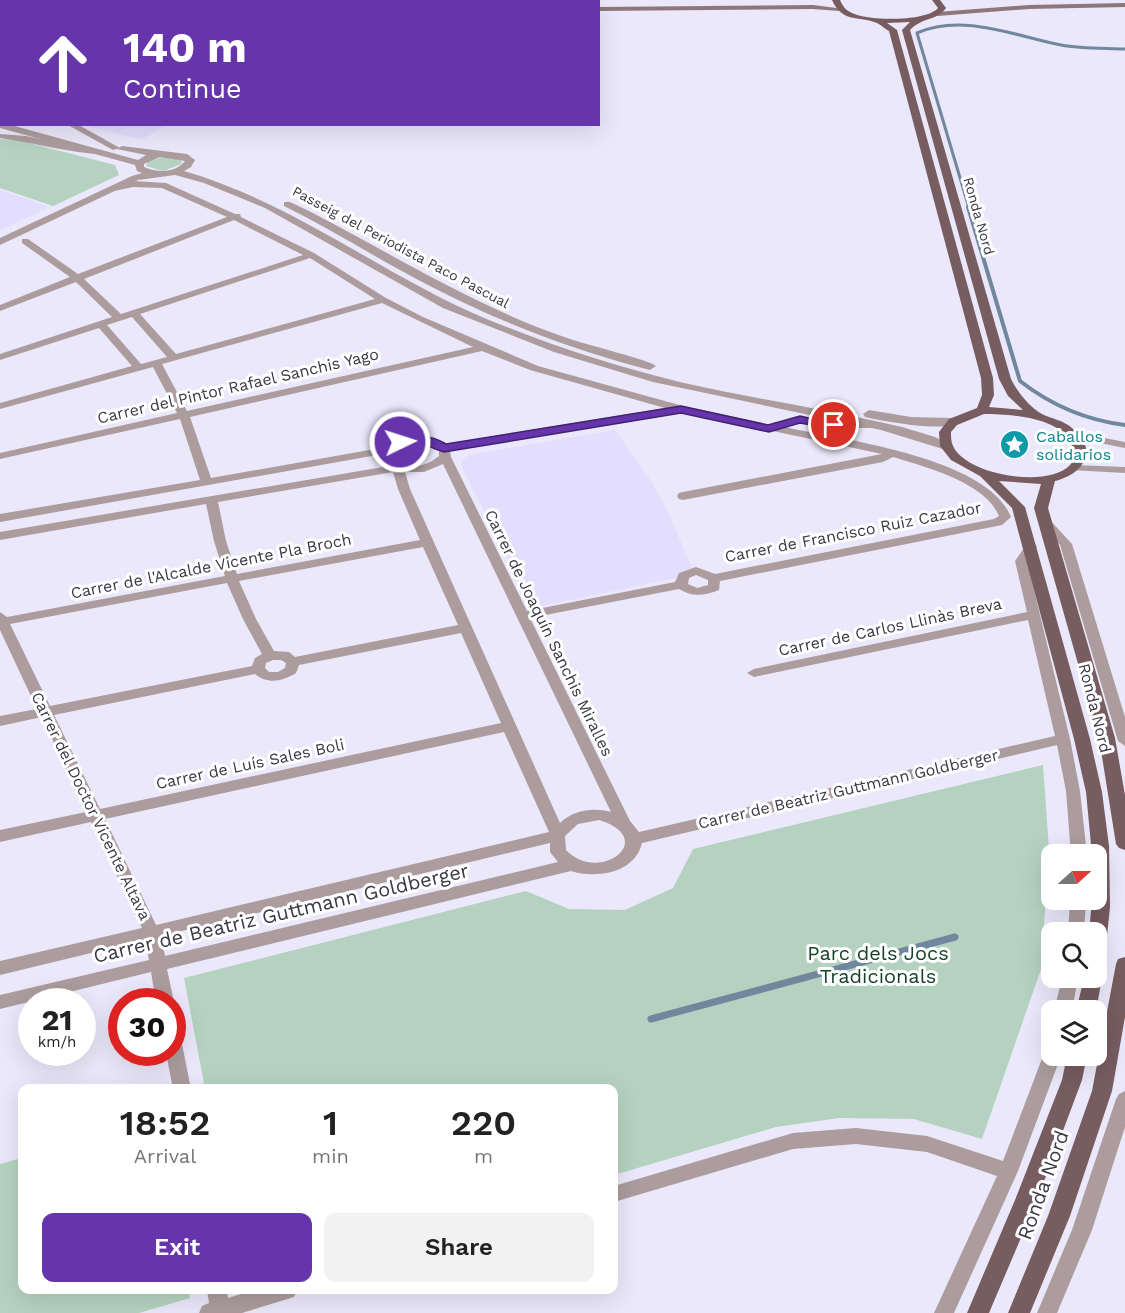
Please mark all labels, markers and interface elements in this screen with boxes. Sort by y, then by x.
text: 140 m [123,23,247,72]
icon: ahead [24,24,102,102]
text: Continue [123,73,242,105]
street label: Ronda Nord [960,175,998,257]
street label: Passeig del Periodista Paco Pascual [290,183,513,311]
street label: Carrer del Pintor Rafael Sanchis Yago [95,344,381,428]
pin [808,399,859,450]
icon: arrive [817,408,850,441]
position arrow [368,410,432,474]
place label: Caballos solidarios [1036,427,1111,464]
place icon: Caballos solidarios [999,429,1031,461]
street label: Carrer de Francisco Ruiz Cazador [723,498,983,566]
street label: Carrer de Joaquín Sanchis Miralles [481,507,617,759]
street label: Carrer de l'Alcalde Vicente Pla Broch [69,529,353,603]
street label: Carrer de Carlos Llinàs Breva [777,594,1003,660]
street label: Ronda Nord [1075,661,1115,755]
street label: Carrer del Doctor Vicente Altava [27,689,155,923]
street label: Carrer de Luís Sales Boli [154,735,346,793]
street label: Carrer de Beatriz Guttmann Goldberger [696,745,1000,833]
north arrow [1041,844,1107,910]
map controls [1041,844,1107,1066]
street label: Carrer de Beatriz Guttmann Goldberger [91,858,471,968]
button: search [1041,922,1107,988]
park label: Parc dels Jocs Tradicionals [807,941,949,988]
speed limit sign: 30 [108,988,186,1066]
button: layers [1041,1000,1107,1066]
text: 21 [42,1002,72,1037]
text: km/h [38,1033,76,1051]
text: 18:52 [120,1102,210,1144]
text: 1 [323,1102,338,1144]
text: 220 [451,1102,516,1144]
street label: Ronda Nord [1012,1127,1074,1243]
text: Arrival [134,1144,196,1168]
text: min [312,1144,349,1168]
text: m [474,1144,493,1168]
button: Exit [42,1213,312,1282]
button: Share [324,1213,594,1282]

